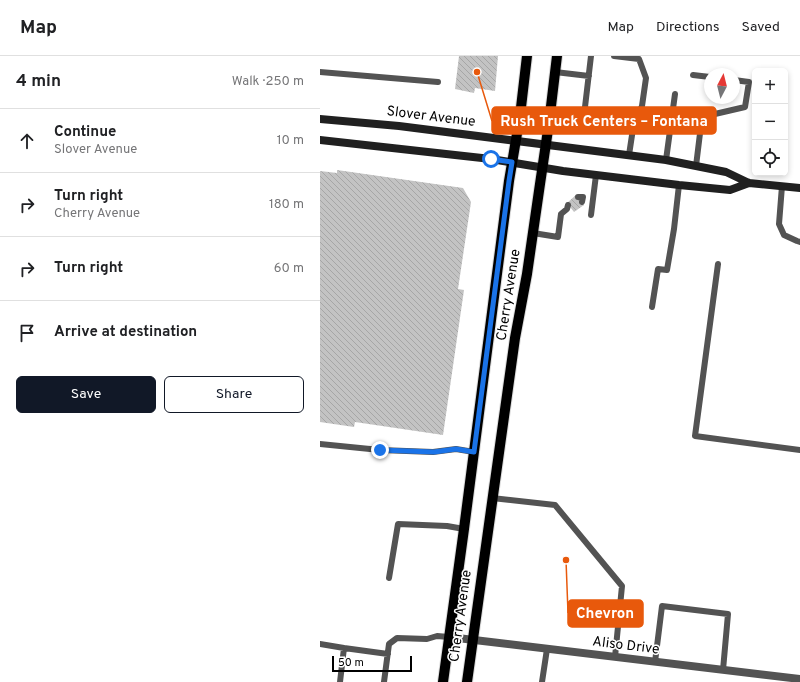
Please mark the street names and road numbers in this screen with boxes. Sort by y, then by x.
street label: Slover Avenue [386,103,476,131]
street label: Cherry Avenue [493,248,525,342]
street label: Cherry Avenue [446,569,476,663]
street label: Aliso Drive [591,633,661,659]

